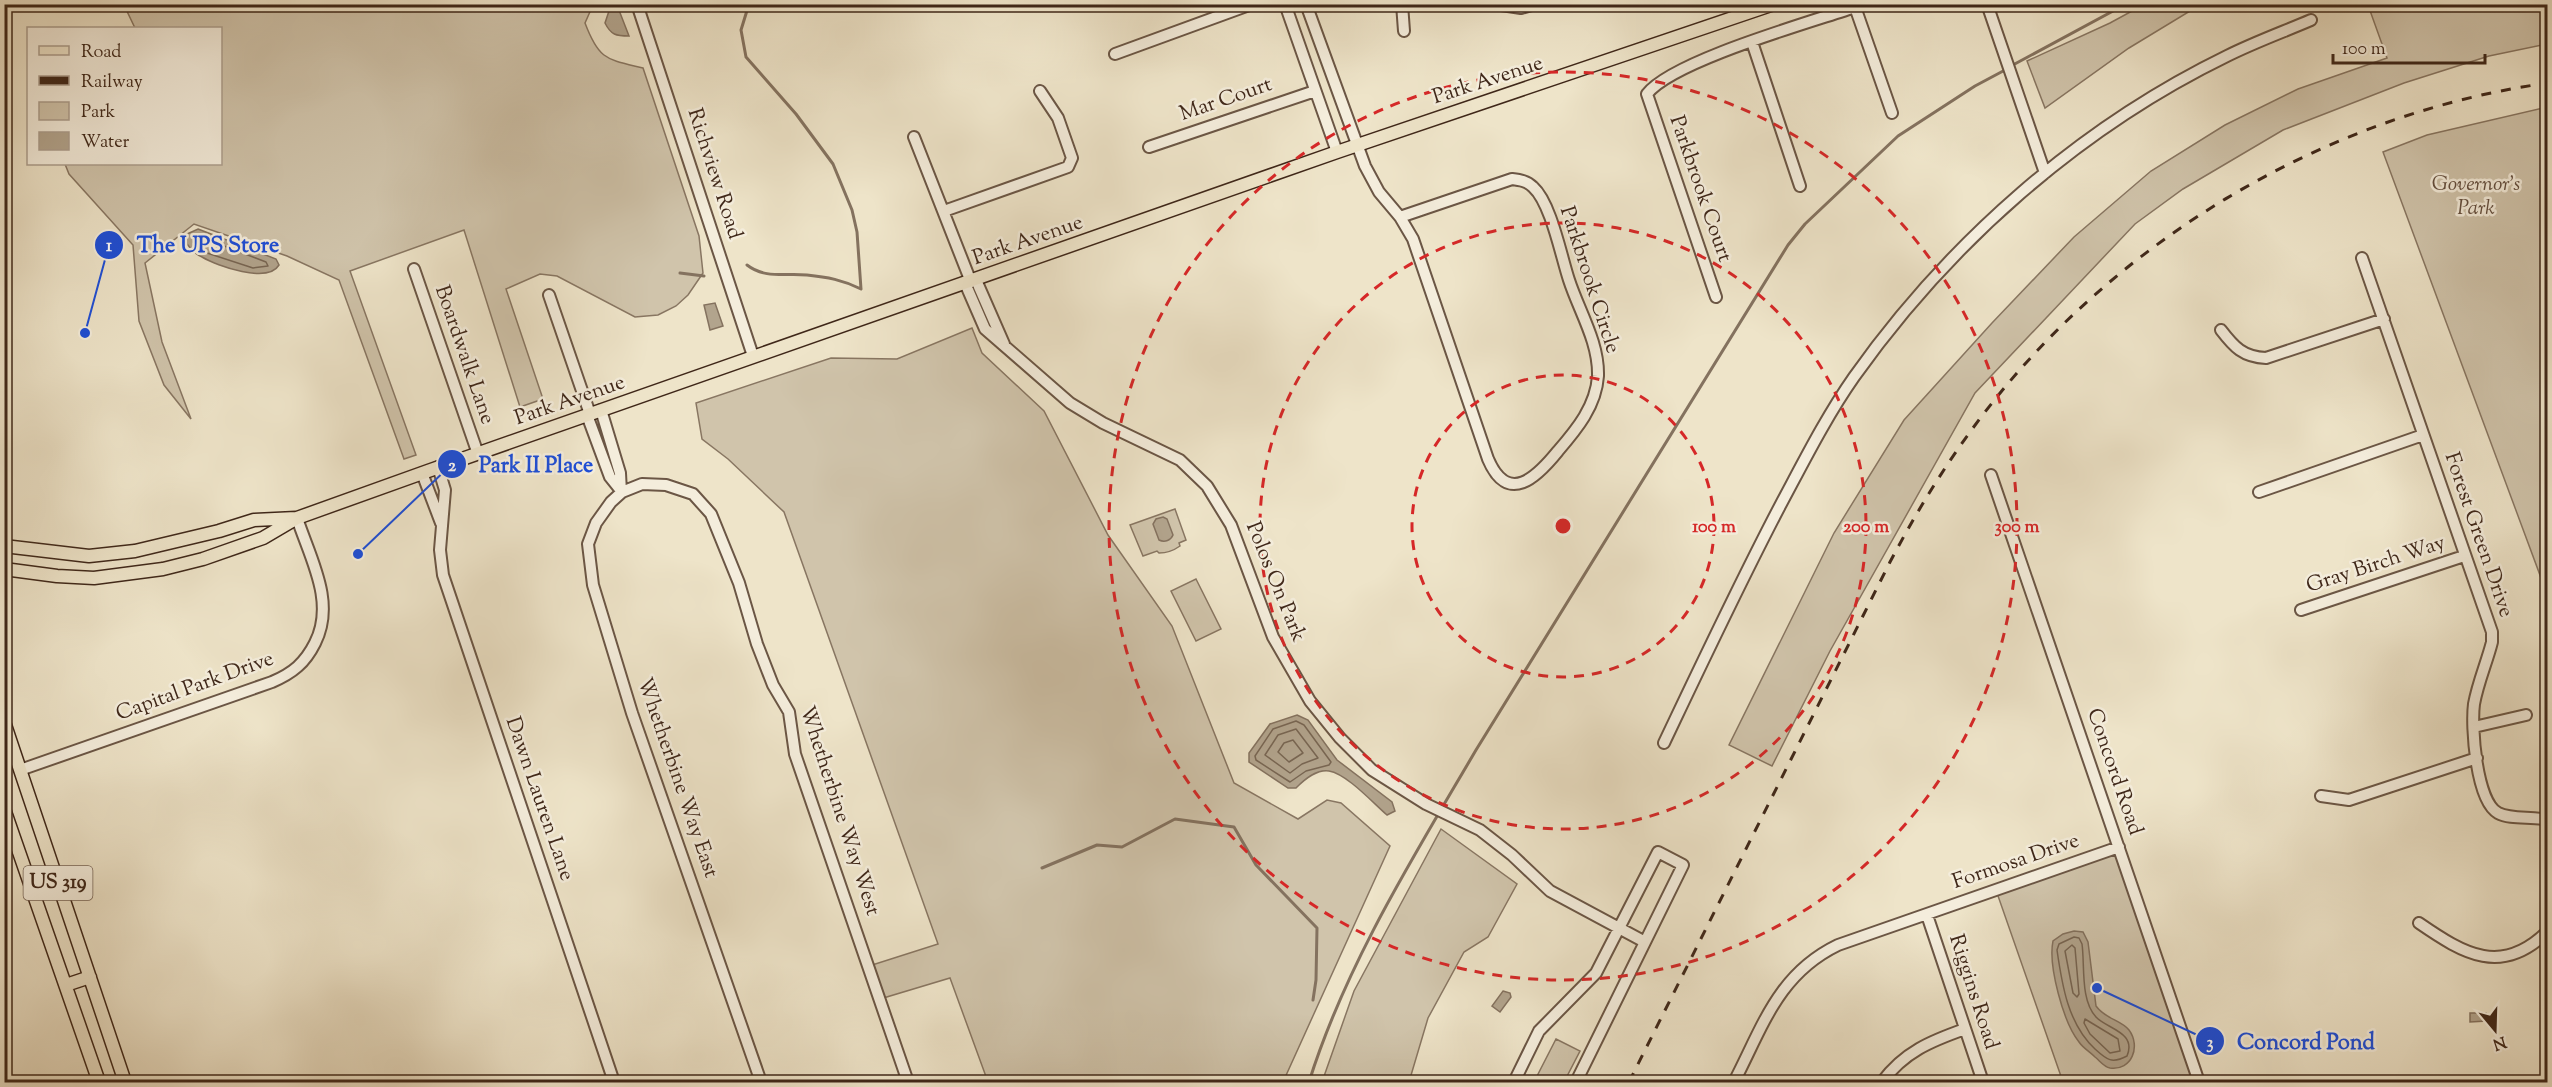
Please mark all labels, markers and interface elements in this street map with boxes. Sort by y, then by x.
legend [27,27,222,165]
scale bar [2333,27,2484,65]
text: 100 m [2342,37,2386,63]
text: Road [81,40,121,66]
street label: Park Avenue [1429,49,1547,113]
text: Railway [81,70,143,96]
street label: Mar Court [1176,70,1276,130]
text: Park [81,100,116,126]
street label: Richview Road [679,105,749,243]
street label: Parkbrook Court [1661,112,1739,266]
text: Water [81,130,130,156]
park label: Governor's Park [2432,170,2520,224]
street label: Parkbrook Circle [1551,202,1627,358]
street label: Park Avenue [969,208,1087,274]
callout: The UPS Store [94,225,291,265]
text: The UPS Store [137,231,279,263]
text: 1 [106,234,113,260]
street label: Boardwalk Lane [426,281,502,429]
street label: Park Avenue [511,368,629,434]
callout: Park II Place [437,444,605,484]
street label: Forest Green Drive [2436,449,2520,621]
text: Park II Place [479,451,593,483]
text: 2 [448,454,457,480]
text: 100 m [1692,515,1736,541]
text: 200 m [1843,515,1889,541]
text: 300 m [1995,515,2040,541]
centre of rings [1553,516,1573,536]
street label: Polos On Park [1237,517,1313,647]
street label: Gray Birch Way [2303,528,2450,602]
street label: Capital Park Drive [112,645,278,729]
street label: Whetherbine Way East [629,674,725,882]
street label: Whetherbine Way West [791,702,887,920]
street label: Concord Road [2078,705,2150,840]
street label: Dawn Lauren Lane [497,713,581,885]
street label: Formosa Drive [1949,826,2083,898]
road number: US 319 [23,866,92,900]
street label: Riggins Road [1940,930,2006,1054]
north arrow [2465,1000,2525,1060]
callout: Concord Pond [2195,1021,2387,1061]
text: Concord Pond [2237,1028,2376,1060]
text: N [2489,1029,2509,1055]
text: 3 [2206,1031,2214,1057]

